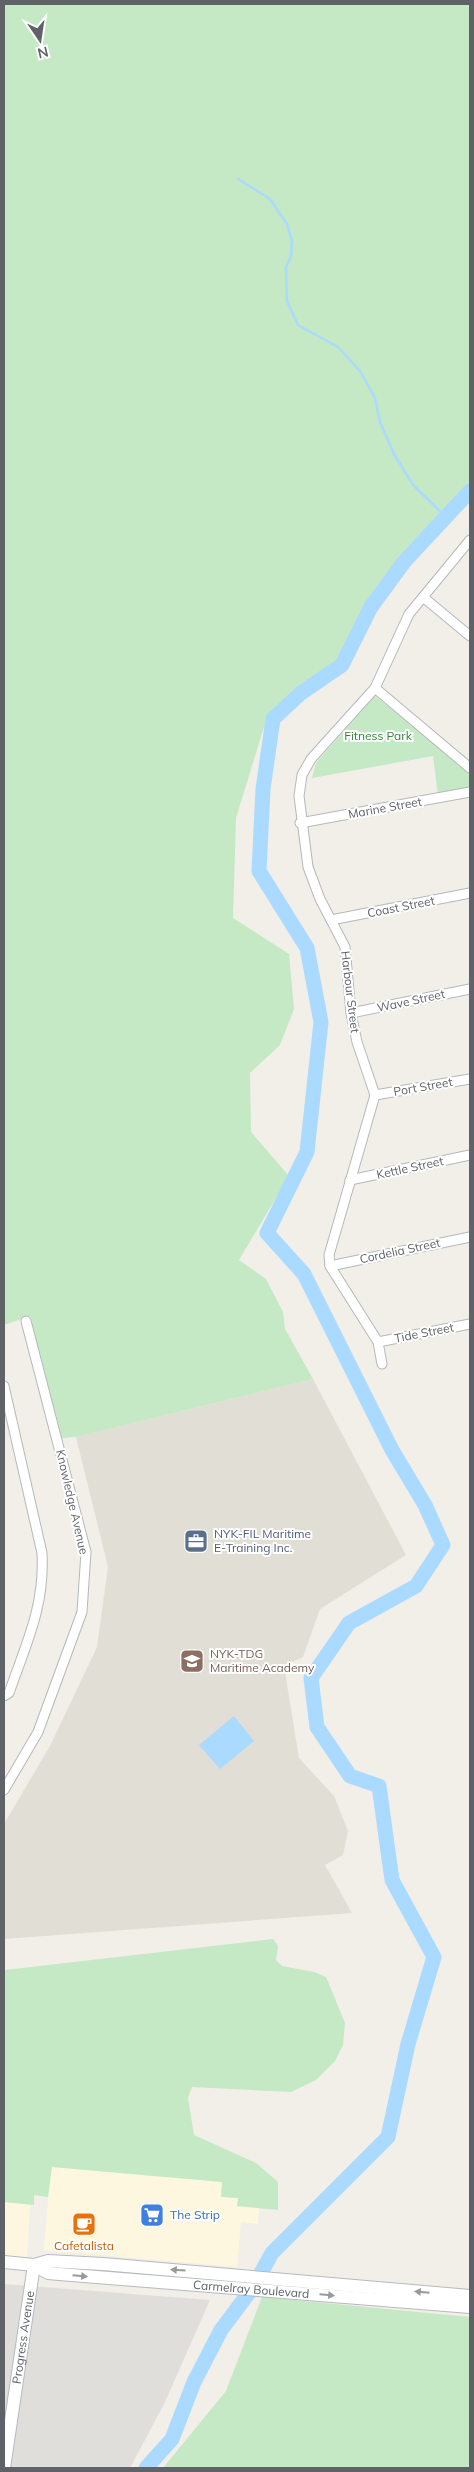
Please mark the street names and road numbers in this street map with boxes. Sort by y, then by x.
street label: Marine Street [347,794,423,821]
street label: Coast Street [366,893,436,920]
street label: Harbour Street [338,950,363,1034]
street label: Wave Street [376,986,446,1015]
street label: Port Street [392,1074,454,1099]
street label: Kettle Street [375,1153,445,1182]
street label: Cordelia Street [358,1235,442,1266]
street label: Tide Street [393,1319,455,1346]
street label: Knowledge Avenue [53,1448,92,1556]
street label: Carmelray Boulevard [192,2277,310,2301]
street label: Progress Avenue [9,2290,37,2385]

